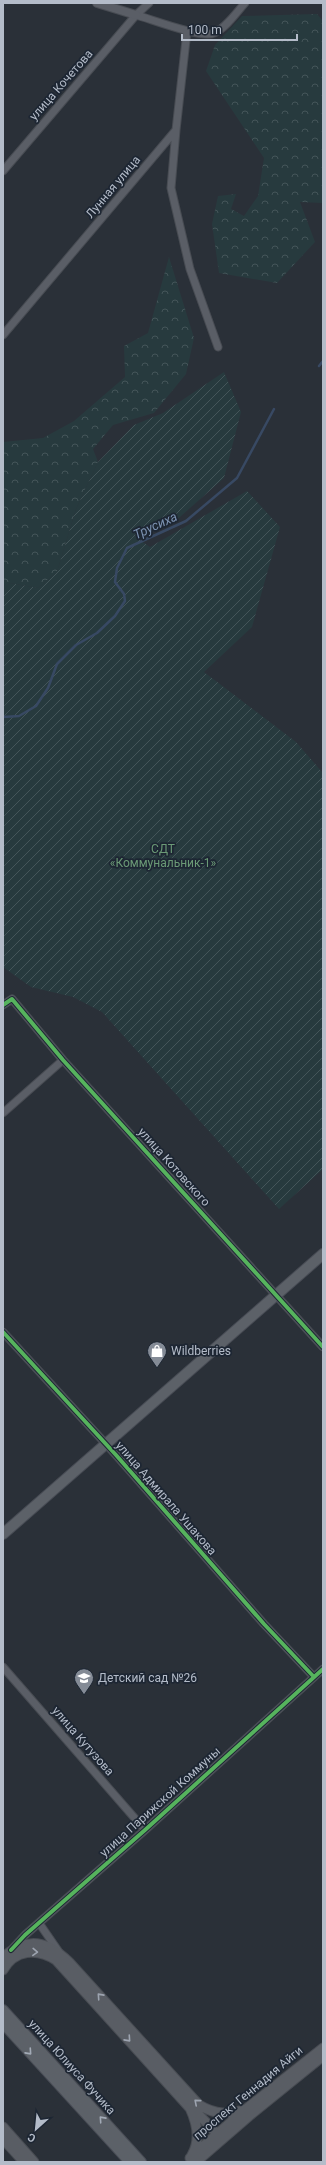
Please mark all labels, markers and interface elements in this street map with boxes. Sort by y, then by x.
scale bar [182,16,297,42]
text: 100 m [188,23,222,37]
street label: улица Кочетова [27,47,95,123]
street label: Лунная улица [83,153,143,221]
water label: Трусиха [131,509,180,542]
park label: СДТ «Коммунальник-1» [110,842,217,870]
street label: улица Котовского [135,1125,213,1209]
shop icon: Wildberries [146,1340,168,1368]
place label: Wildberries [171,1344,231,1358]
street label: улица Адмирала Ушакова [113,1438,219,1558]
school or university icon: Детский сад №26 [73,1667,95,1695]
place label: Детский сад №26 [98,1671,197,1685]
street label: улица Кутузова [49,1704,117,1778]
street label: улица Парижской Коммуны [97,1744,223,1860]
one-way arrow [32,1948,38,1957]
one-way arrow [98,1994,105,2001]
street label: улица Юлиуса Фучика [26,2017,118,2117]
one-way arrow [123,2034,131,2042]
street label: проспект Геннадия Айги [191,2043,305,2143]
one-way arrow [24,2047,31,2054]
one-way arrow [195,2100,202,2107]
north arrow [16,2109,56,2149]
one-way arrow [100,2117,107,2124]
text: С [26,2130,38,2145]

